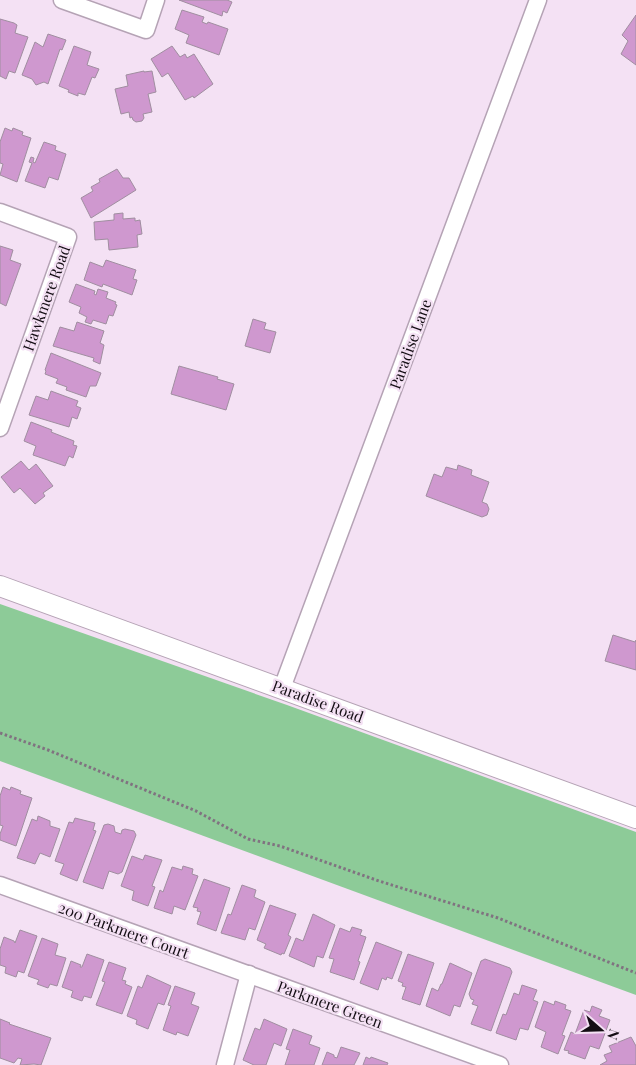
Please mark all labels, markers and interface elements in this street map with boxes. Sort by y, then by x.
street label: Hawkmere Road [18,242,74,353]
street label: Paradise Lane [384,296,436,392]
street label: Paradise Road [270,675,367,727]
street label: 200 Parkmere Court [56,897,193,963]
street label: Parkmere Green [275,976,385,1032]
north arrow [576,1005,626,1055]
text: N [603,1027,624,1043]

